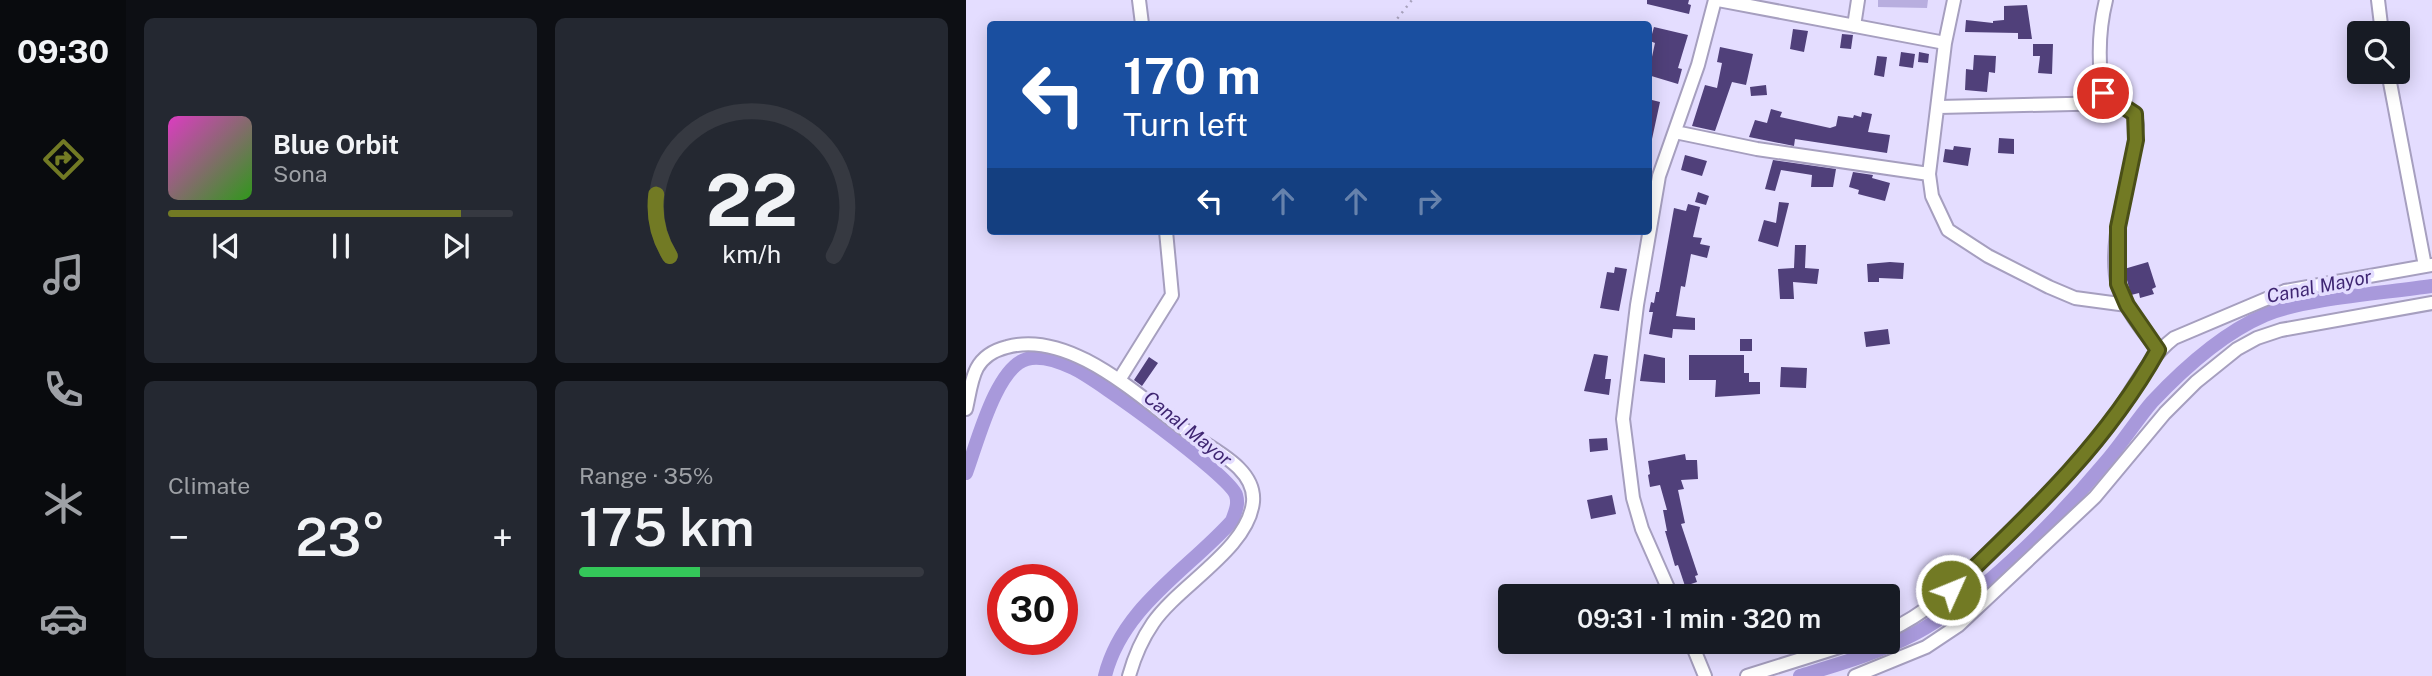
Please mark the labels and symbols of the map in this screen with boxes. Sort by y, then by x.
pin [2073,63,2133,123]
water label: Canal Mayor [2265,265,2374,307]
water label: Canal Mayor [1140,386,1237,471]
position arrow [1914,553,1988,627]
speed limit sign: 30 [987,564,1078,655]

